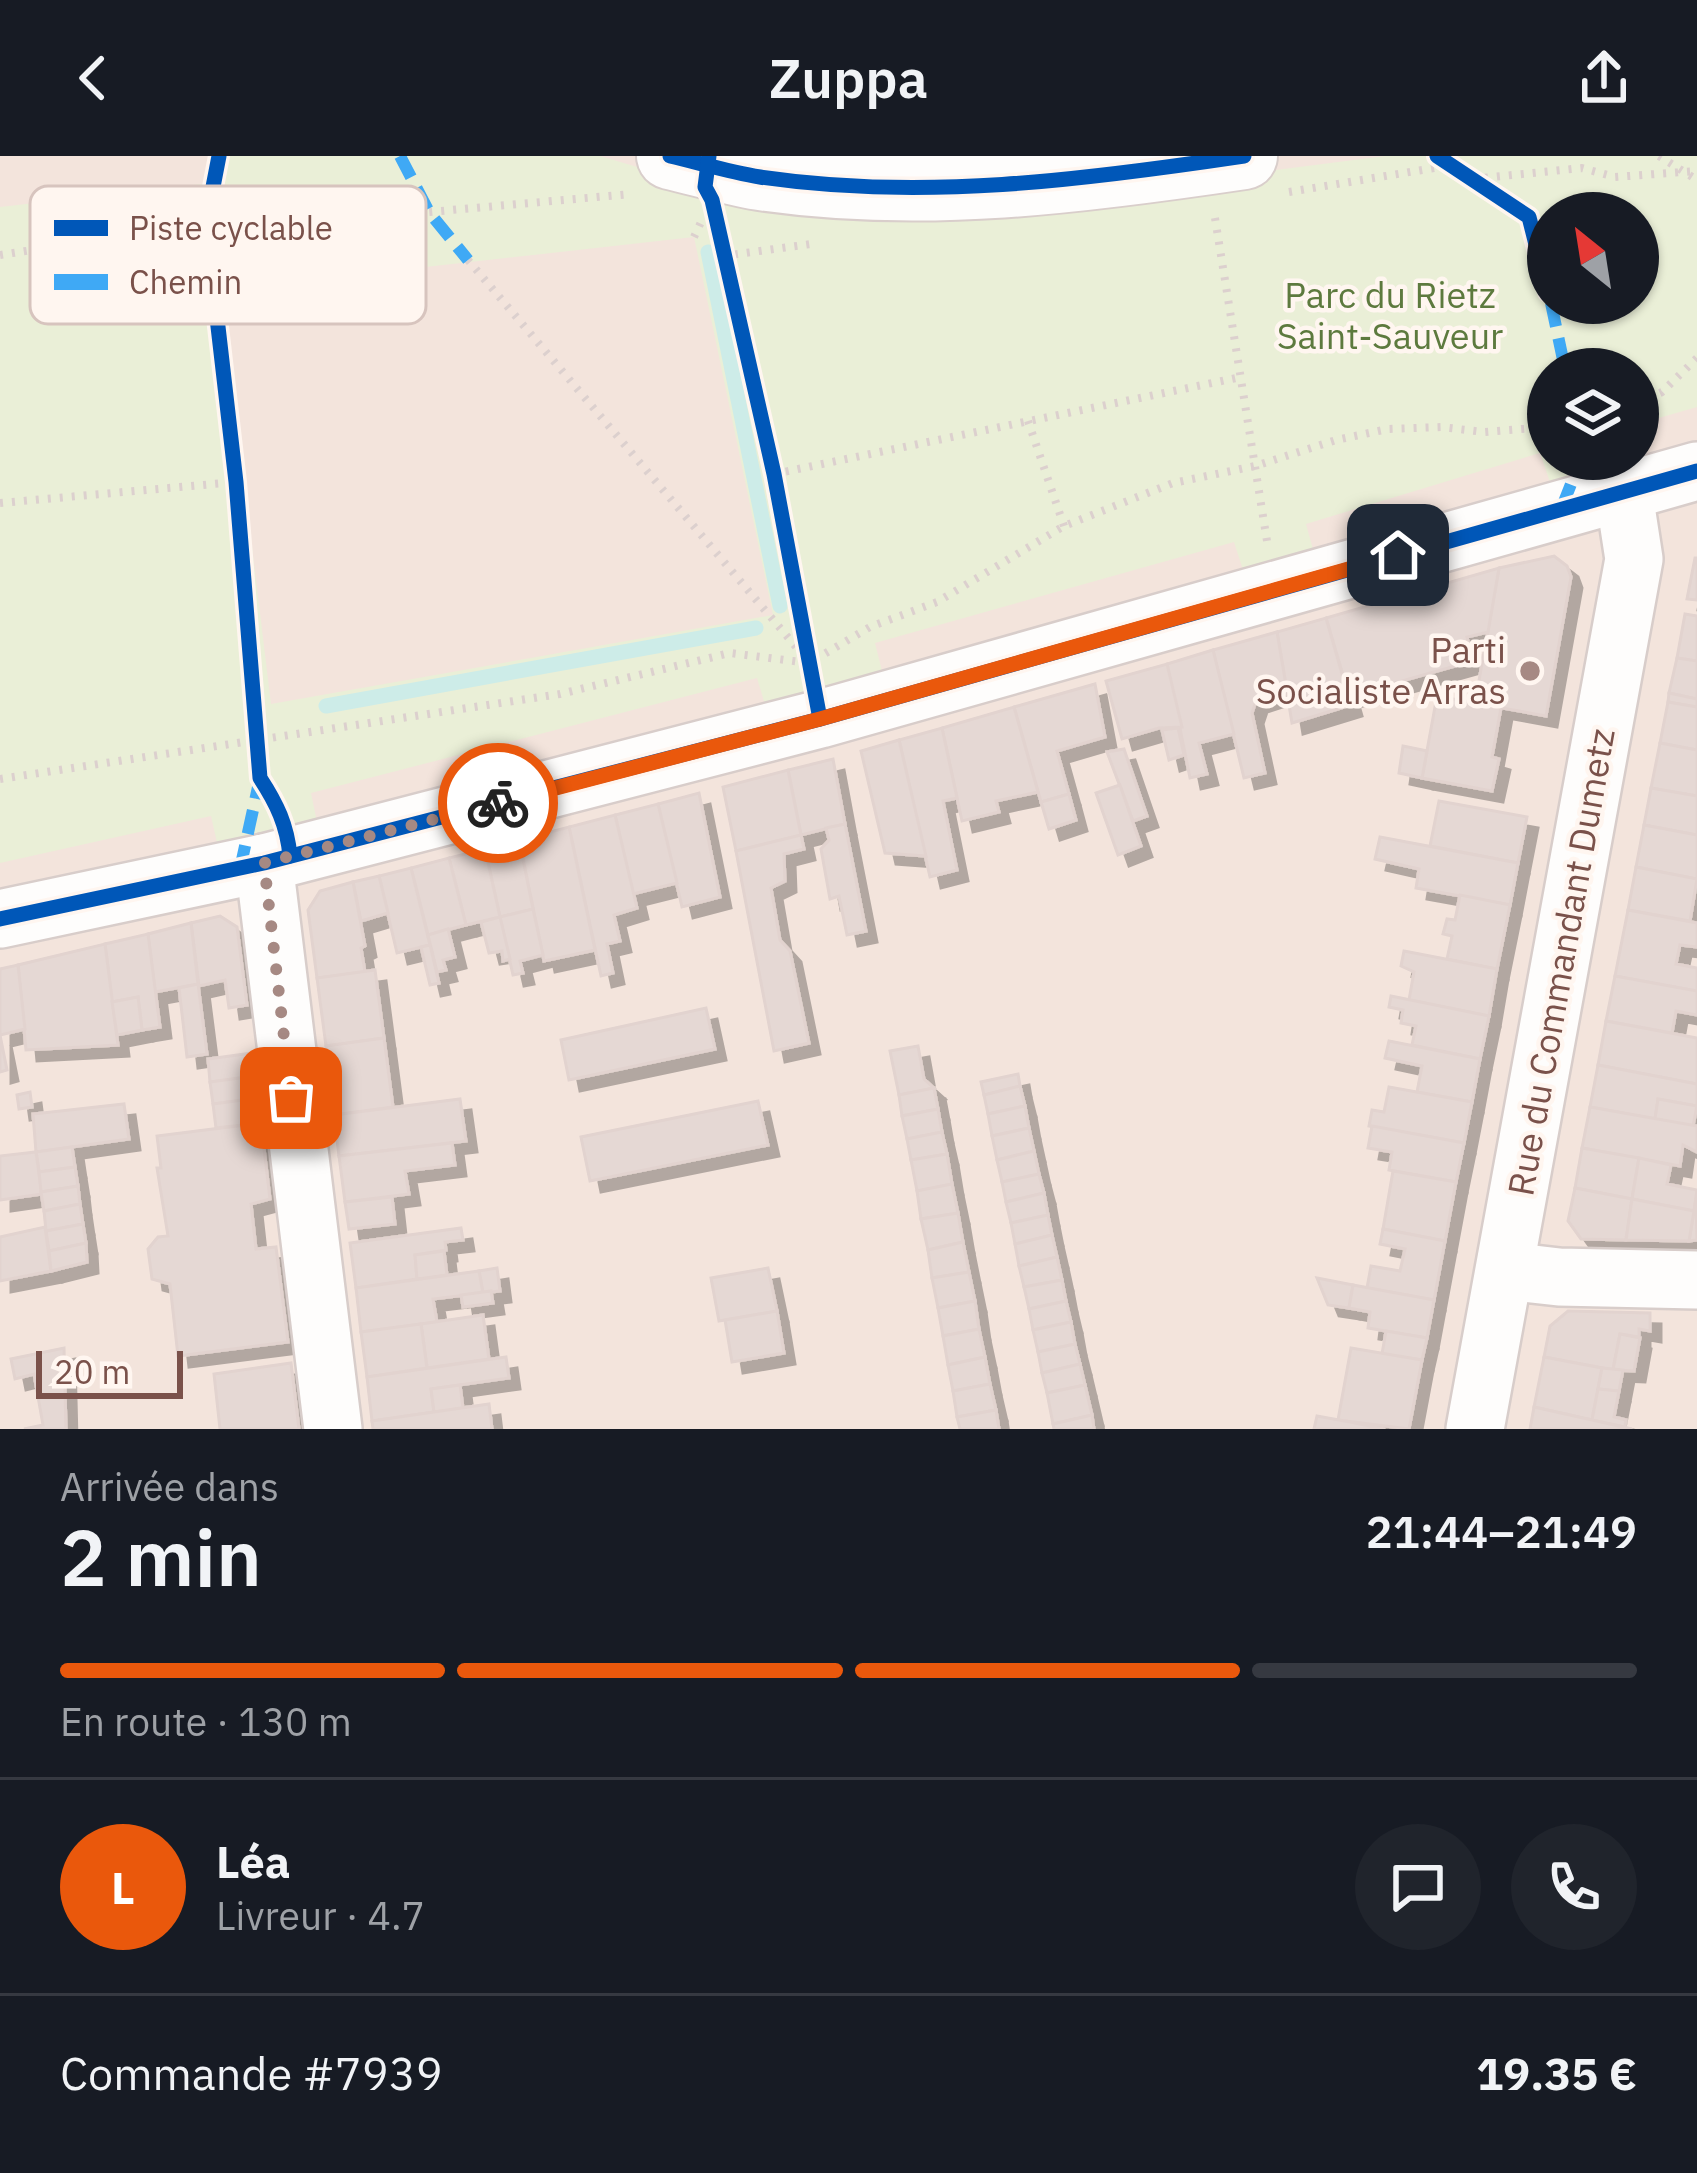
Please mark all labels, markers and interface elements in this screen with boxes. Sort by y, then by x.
text: Zuppa [769,43,928,113]
icon: back [60,45,126,111]
icon: share [1571,45,1637,111]
legend [30,186,426,324]
north arrow [1527,192,1659,324]
map controls [1527,192,1659,480]
text: Piste cyclable [129,206,333,249]
text: Chemin [129,260,242,303]
park label: Parc du Rietz Saint-Sauveur [1277,271,1503,359]
button: layers [1527,348,1659,480]
pin [1347,504,1449,606]
icon: home [1365,522,1431,588]
place label: Parti Socialiste Arras [1256,626,1506,714]
marker: Parti Socialiste Arras [1517,658,1543,684]
street label: Rue du Commandant Dumetz [1496,725,1625,1199]
courier [438,743,558,863]
icon: bike [465,770,531,836]
pin [240,1047,342,1149]
icon: bag [258,1065,324,1131]
scale bar [36,1345,183,1398]
text: 20 m [54,1350,130,1393]
text: Arrivée dans [60,1461,279,1512]
text: 21:44–21:49 [1366,1502,1637,1560]
text: 2 min [60,1506,262,1607]
text: En route · 130 m [60,1696,352,1747]
button: chat [1355,1824,1481,1950]
button: phone [1511,1824,1637,1950]
text: Léa [216,1832,290,1890]
text: L [111,1858,135,1916]
text: Livreur · 4.7 [216,1890,425,1941]
text: Commande #7939 [60,2044,443,2102]
text: 19.35 € [1476,2044,1637,2102]

